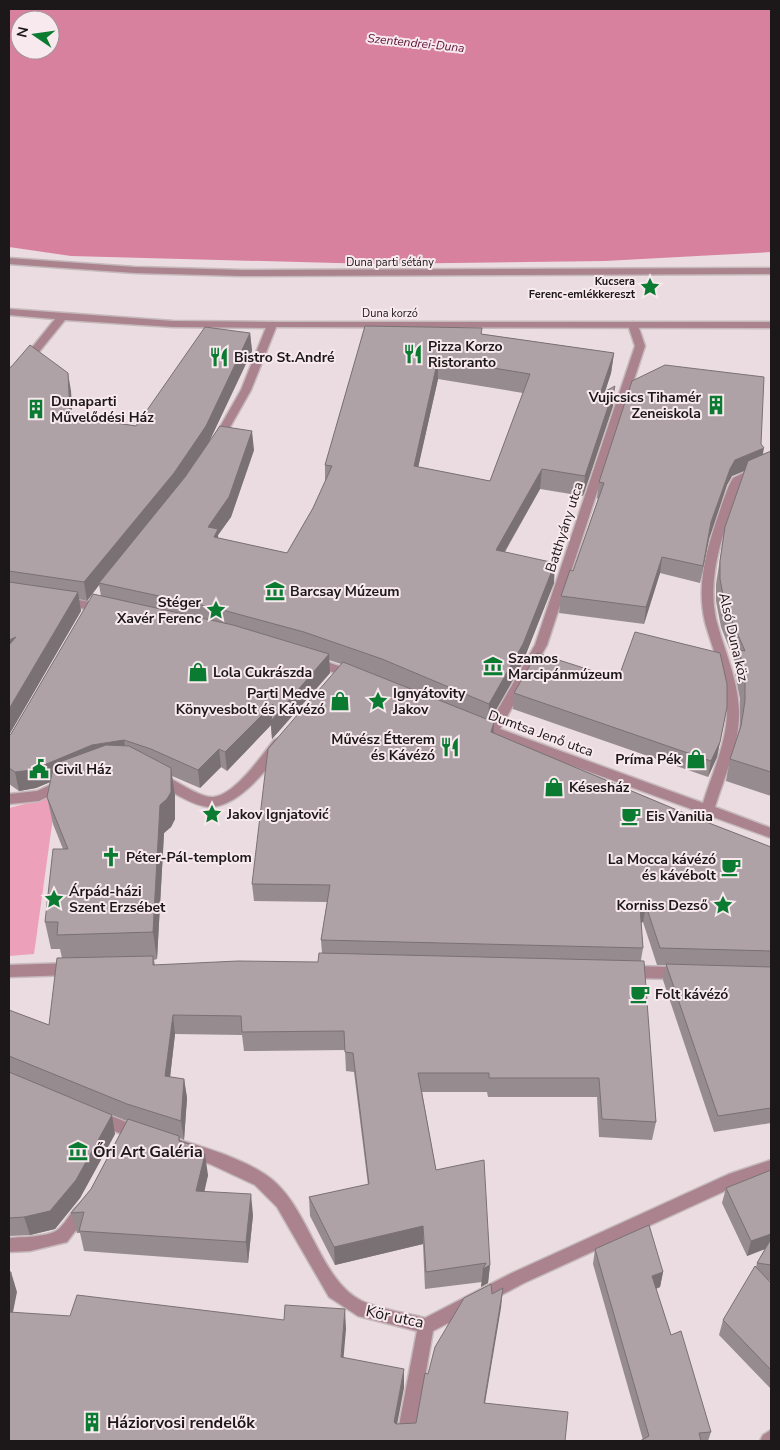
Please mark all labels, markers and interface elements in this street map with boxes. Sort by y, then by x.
north arrow [10,10,60,60]
text: N [12,25,33,39]
water label: Szentendrei-Duna [367,30,465,56]
street label: Duna parti sétány [346,255,434,270]
place label: Kucsera Ferenc-emlékkereszt [529,274,636,302]
place icon: Kucsera Ferenc-emlékkereszt [639,276,661,298]
street label: Duna korzó [362,306,418,321]
place label: Pizza Korzo Ristoranto [428,337,503,372]
restaurant icon: Pizza Korzo Ristoranto [402,343,424,365]
restaurant icon: Bistro St.André [208,346,230,368]
place label: Bistro St.André [234,348,335,367]
place label: Vujicsics Tihamér Zeneiskola [588,388,702,423]
place label: Dunaparti Művelődési Ház [51,392,154,427]
building icon: Vujicsics Tihamér Zeneiskola [705,394,727,416]
building icon: Dunaparti Művelődési Ház [25,398,47,420]
street label: Batthyány utca [541,479,588,575]
museum icon: Barcsay Múzeum [264,580,286,602]
place label: Barcsay Múzeum [290,582,400,601]
street label: Alsó Duna köz [714,591,753,684]
place label: Stéger Xavér Ferenc [116,593,201,628]
place icon: Stéger Xavér Ferenc [205,599,227,621]
place label: Szamos Marcipánmúzeum [508,649,622,684]
museum icon: Szamos Marcipánmúzeum [482,655,504,677]
shop icon: Lola Cukrászda [187,661,209,683]
place label: Lola Cukrászda [213,663,312,682]
place label: Parti Medve Könyvesbolt és Kávézó [176,684,325,719]
place label: Ignyátovity Jakov [392,684,466,719]
shop icon: Parti Medve Könyvesbolt és Kávézó [329,690,351,712]
place icon: Ignyátovity Jakov [367,690,389,712]
street label: Dumtsa Jenő utca [486,706,596,761]
place label: Művész Étterem és Kávézó [331,730,435,765]
restaurant icon: Művész Étterem és Kávézó [439,736,461,758]
shop icon: Príma Pék [685,748,707,770]
place label: Príma Pék [615,750,681,769]
public building icon: Civil Ház [28,758,50,780]
place label: Civil Ház [54,760,112,779]
shop icon: Késesház [543,776,565,798]
place label: Késesház [569,778,630,797]
place icon: Jakov Ignjatović [201,803,223,825]
place label: Jakov Ignjatović [226,805,329,824]
cafe icon: Eis Vanilia [620,805,642,827]
place label: Eis Vanilia [646,807,713,826]
church icon: Péter-Pál-templom [100,846,122,868]
place label: Péter-Pál-templom [126,848,252,867]
place label: La Mocca kávézó és kávébolt [608,850,717,885]
cafe icon: La Mocca kávézó és kávébolt [720,856,742,878]
place label: Árpád-házi Szent Erzsébet [69,882,166,917]
place icon: Árpád-házi Szent Erzsébet [43,888,65,910]
place icon: Korniss Dezső [712,894,734,916]
place label: Korniss Dezső [617,896,708,915]
cafe icon: Folt kávézó [629,983,651,1005]
place label: Folt kávézó [655,985,728,1004]
museum icon: Őri Art Galéria [67,1140,89,1162]
place label: Őri Art Galéria [93,1141,203,1163]
street label: Kör utca [364,1300,426,1334]
building icon: Háziorvosi rendelők [81,1411,103,1433]
place label: Háziorvosi rendelők [107,1412,255,1434]

